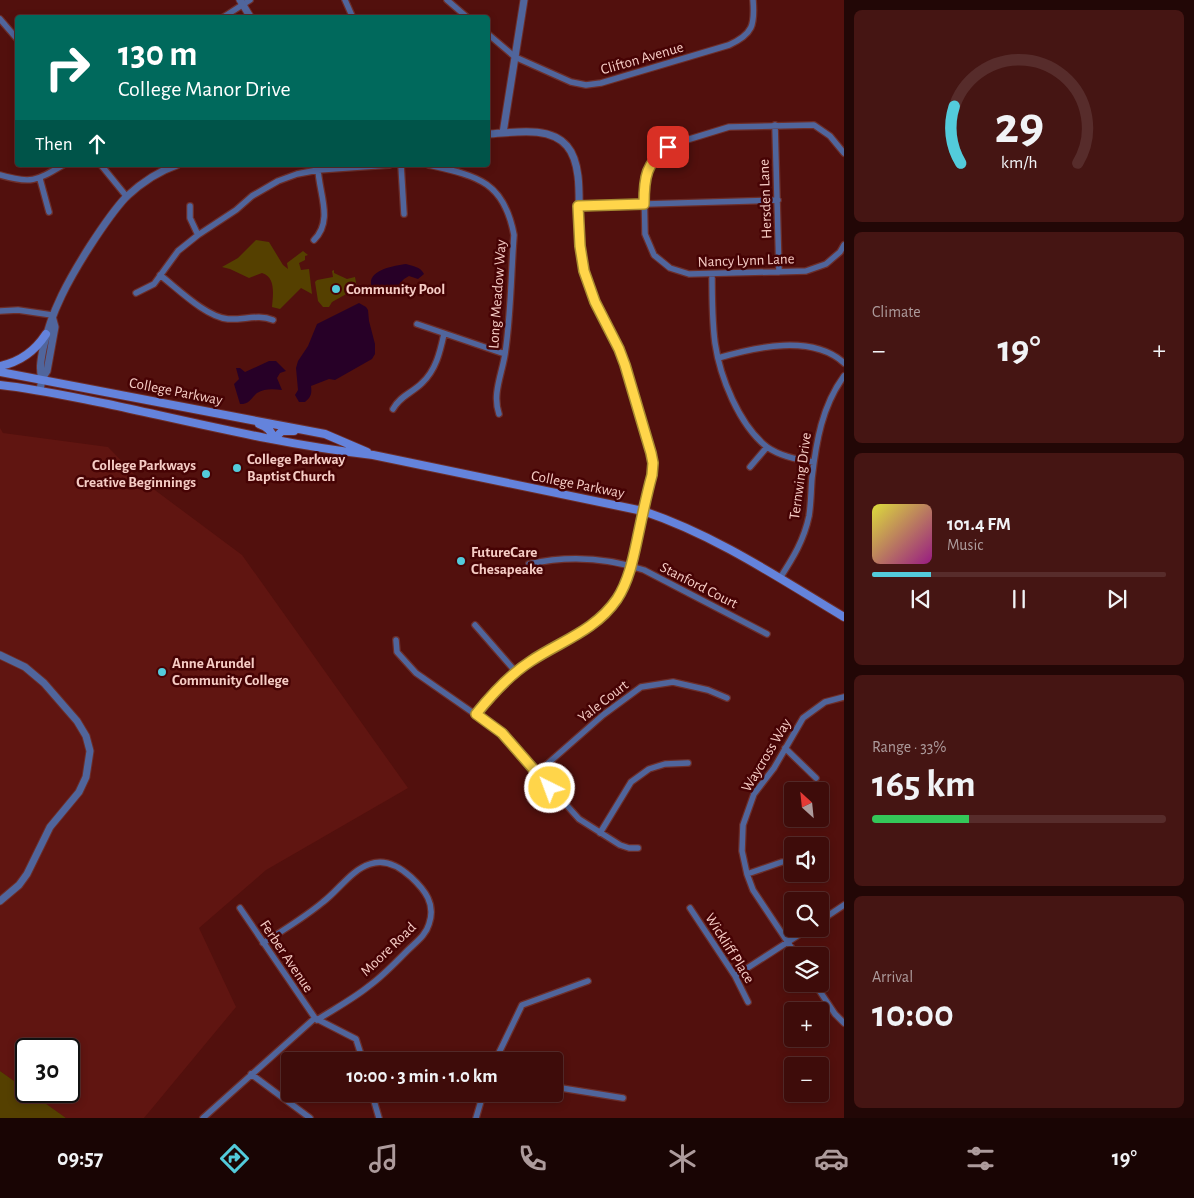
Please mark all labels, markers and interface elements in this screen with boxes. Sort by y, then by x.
icon: right [35,35,100,100]
text: 130 m [118,37,197,72]
street label: Clifton Avenue [599,39,685,77]
text: College Manor Drive [118,78,291,100]
text: 29 [994,100,1044,152]
pin [647,126,689,168]
icon: ahead [83,130,111,158]
icon: arrive [654,133,682,161]
text: Then [35,135,73,154]
text: km/h [1001,154,1037,172]
street label: Hersden Lane [757,159,774,239]
street label: Long Meadow Way [486,238,509,349]
street label: Nancy Lynn Lane [697,251,795,270]
place label: Community Pool [346,282,445,297]
marker: Community Pool [330,283,342,295]
text: Climate [872,304,921,320]
text: 19° [997,331,1041,369]
text: − [872,337,885,365]
text: + [1153,337,1166,365]
street label: College Parkway [128,375,224,408]
street label: Ternwing Drive [787,431,814,521]
place label: College Parkway Baptist Church [247,452,346,484]
place label: College Parkways Creative Beginnings [76,458,196,490]
marker: College Parkway Baptist Church [231,462,243,474]
marker: College Parkways Creative Beginnings [200,468,212,480]
street label: College Parkway [530,468,626,501]
text: 101.4 FM [947,515,1011,534]
text: Music [947,537,983,553]
place label: FutureCare Chesapeake [471,545,543,577]
marker: FutureCare Chesapeake [455,555,467,567]
street label: Stanford Court [658,560,740,611]
icon: previous [907,585,935,613]
icon: pause [1005,585,1033,613]
icon: next [1103,585,1131,613]
place label: Anne Arundel Community College [172,656,289,688]
marker: Anne Arundel Community College [156,666,168,678]
street label: Yale Court [575,677,631,725]
street label: Waycross Way [739,715,794,795]
text: Range · 33% [872,739,947,755]
position arrow [523,761,575,813]
text: 165 km [872,766,976,804]
north arrow [784,782,829,828]
map controls [784,782,829,1102]
button: sound [784,837,829,882]
button: search [784,892,829,937]
street label: Wickliff Place [702,911,757,986]
street label: Ferber Avenue [257,918,316,995]
street label: Moore Road [358,919,419,979]
button: layers [784,947,829,992]
text: Arrival [872,969,913,985]
text: 10:00 [872,996,954,1034]
button: + [784,1002,829,1047]
speed limit sign: 30 [15,1038,80,1103]
button: − [784,1057,829,1102]
text: 10:00 · 3 min · 1.0 km [346,1067,498,1086]
icon: directions [217,1141,252,1176]
icon: music [366,1141,401,1176]
icon: phone [515,1141,550,1176]
icon: climate [665,1141,700,1176]
icon: car [814,1141,849,1176]
icon: filters [963,1141,998,1176]
text: 09:57 [57,1147,103,1169]
text: 19° [1112,1147,1137,1169]

